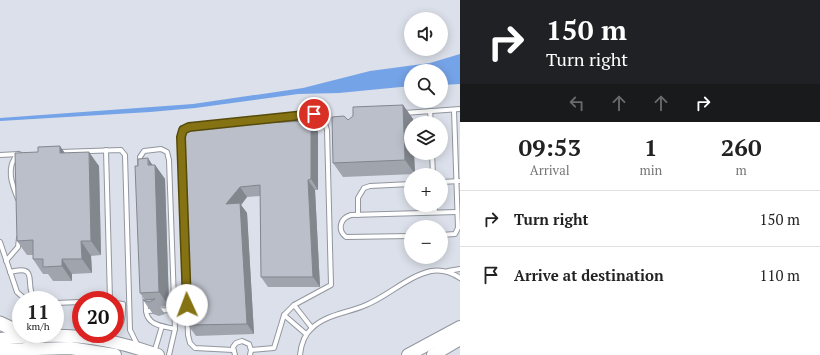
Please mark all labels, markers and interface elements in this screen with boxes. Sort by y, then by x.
text: 150 m [546,11,627,48]
map controls [404,12,448,264]
button: sound [404,12,448,56]
icon: right [480,16,532,68]
text: Turn right [546,47,628,71]
button: search [404,64,448,108]
icon: left [566,92,588,114]
icon: ahead [608,92,630,114]
icon: ahead [650,92,672,114]
icon: right [692,92,714,114]
pin [297,97,331,131]
icon: arrive [303,103,325,125]
button: layers [404,116,448,160]
text: 09:53 [518,131,581,163]
text: 1 [644,131,658,163]
text: 260 [721,131,761,163]
text: Arrival [530,161,570,179]
text: min [639,161,662,179]
text: m [736,161,747,179]
button: + [404,168,448,212]
icon: right [480,208,502,230]
text: Turn right [514,209,589,229]
text: 150 m [759,209,800,229]
button: − [404,220,448,264]
icon: arrive [480,264,502,286]
text: Arrive at destination [514,265,664,285]
text: 110 m [759,265,800,285]
position arrow [166,284,208,326]
speed limit sign: 20 [72,291,124,343]
text: 11 [27,298,49,325]
text: km/h [26,320,50,333]

